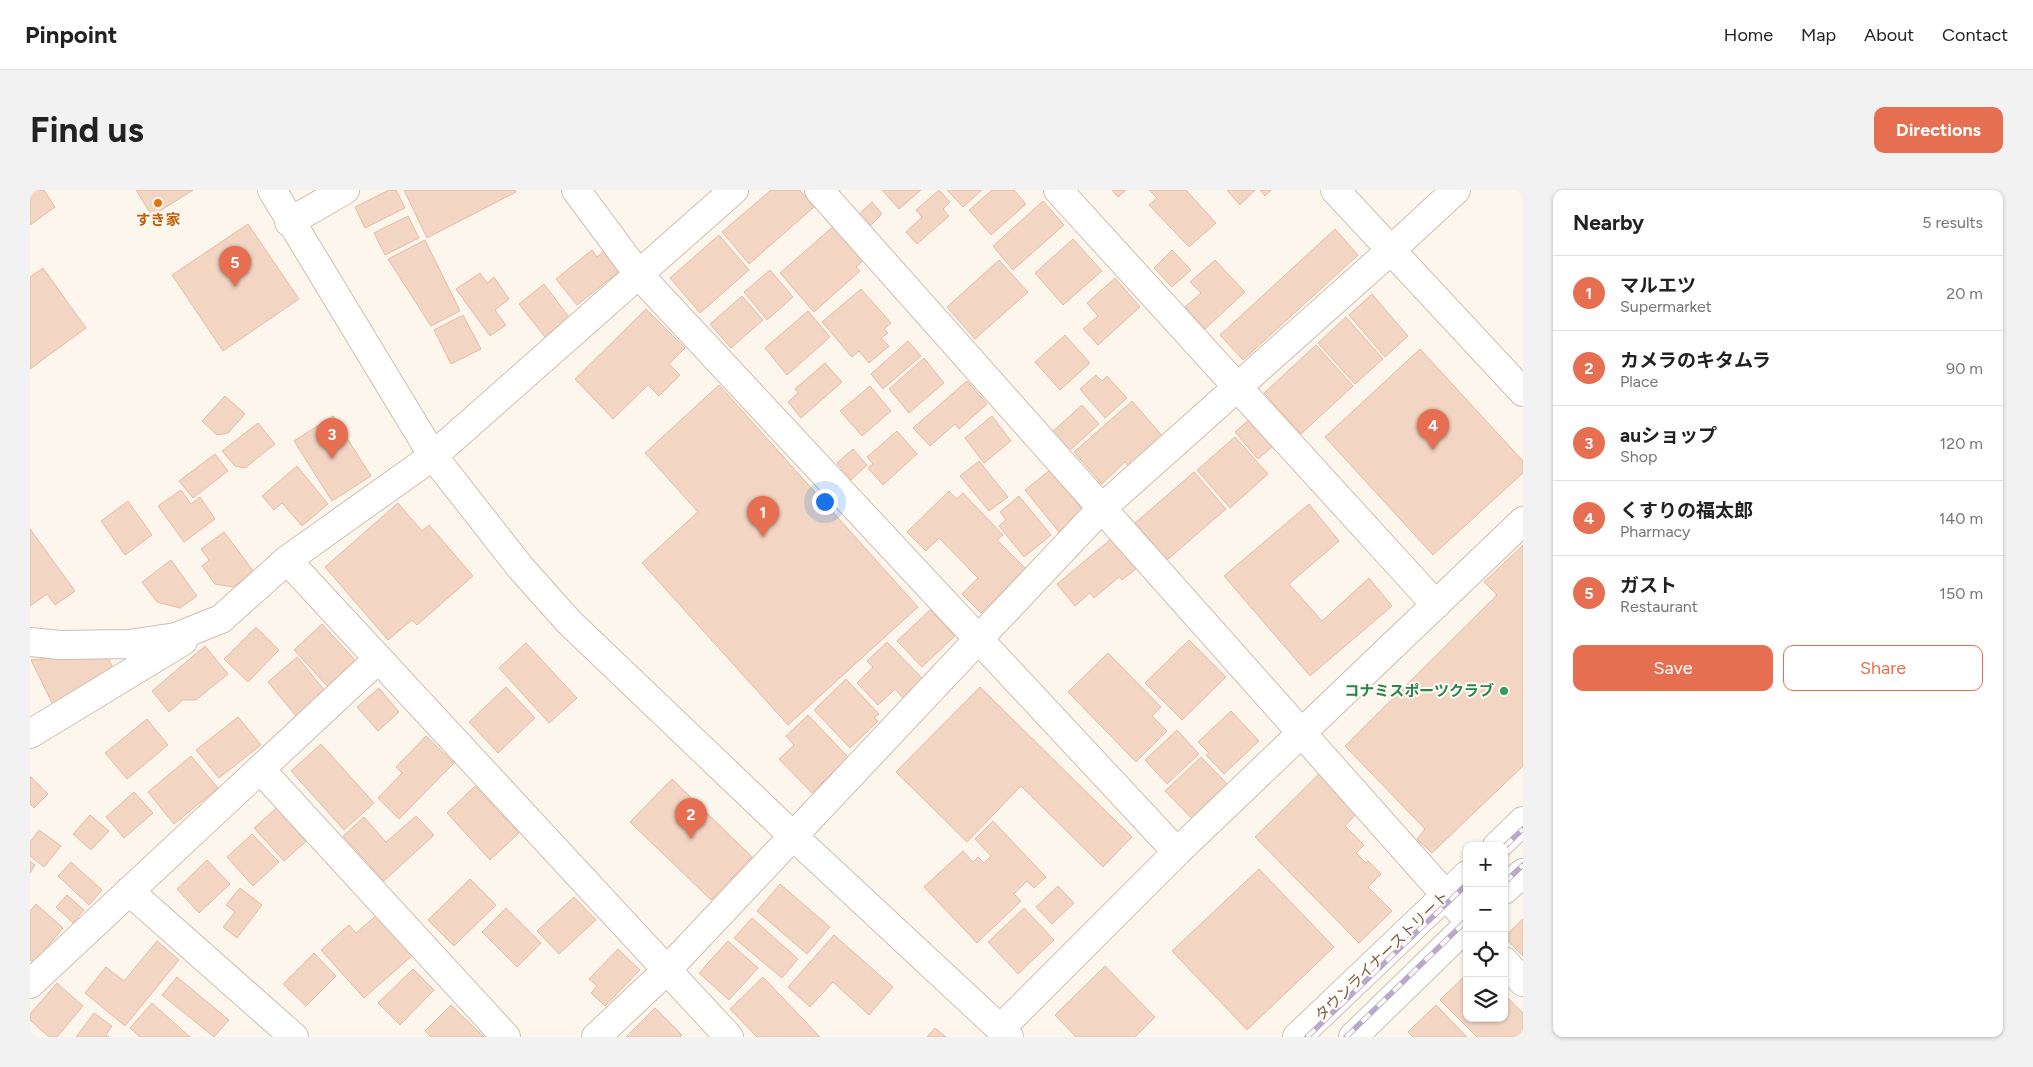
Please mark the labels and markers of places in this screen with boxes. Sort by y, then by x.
marker: すき家 [152,197,164,209]
place label: すき家 [135,211,181,229]
pin: 5 [219,246,251,287]
pin: 4 [1417,409,1449,450]
pin: 3 [316,418,348,459]
pin: 1 [747,496,779,537]
place label: コナミスポーツクラブ [1344,682,1494,700]
marker: コナミスポーツクラブ [1498,685,1510,697]
pin: 2 [675,798,707,839]

